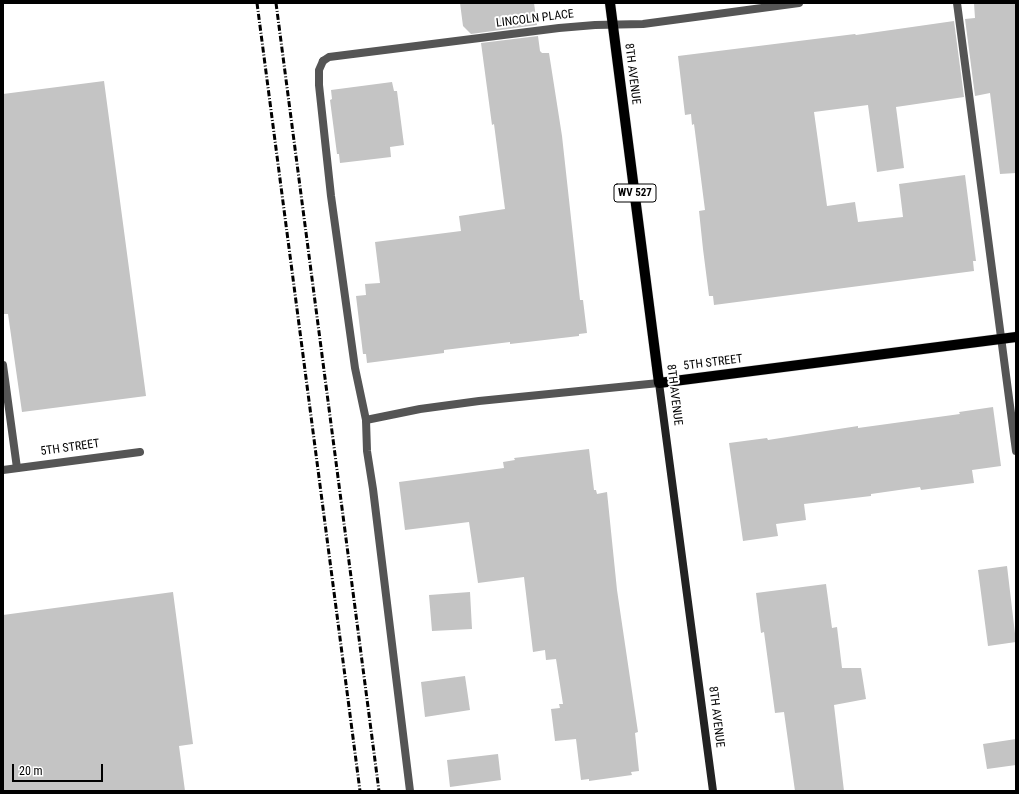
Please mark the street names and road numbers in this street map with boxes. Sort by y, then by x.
street label: LINCOLN PLACE [495,7,575,31]
street label: 8TH AVENUE [621,43,643,105]
road number: WV 527 [614,184,656,202]
street label: 5TH STREET [683,352,743,374]
street label: 8TH AVENUE [663,364,685,426]
street label: 5TH STREET [40,437,100,459]
street label: 8TH AVENUE [705,686,727,748]

